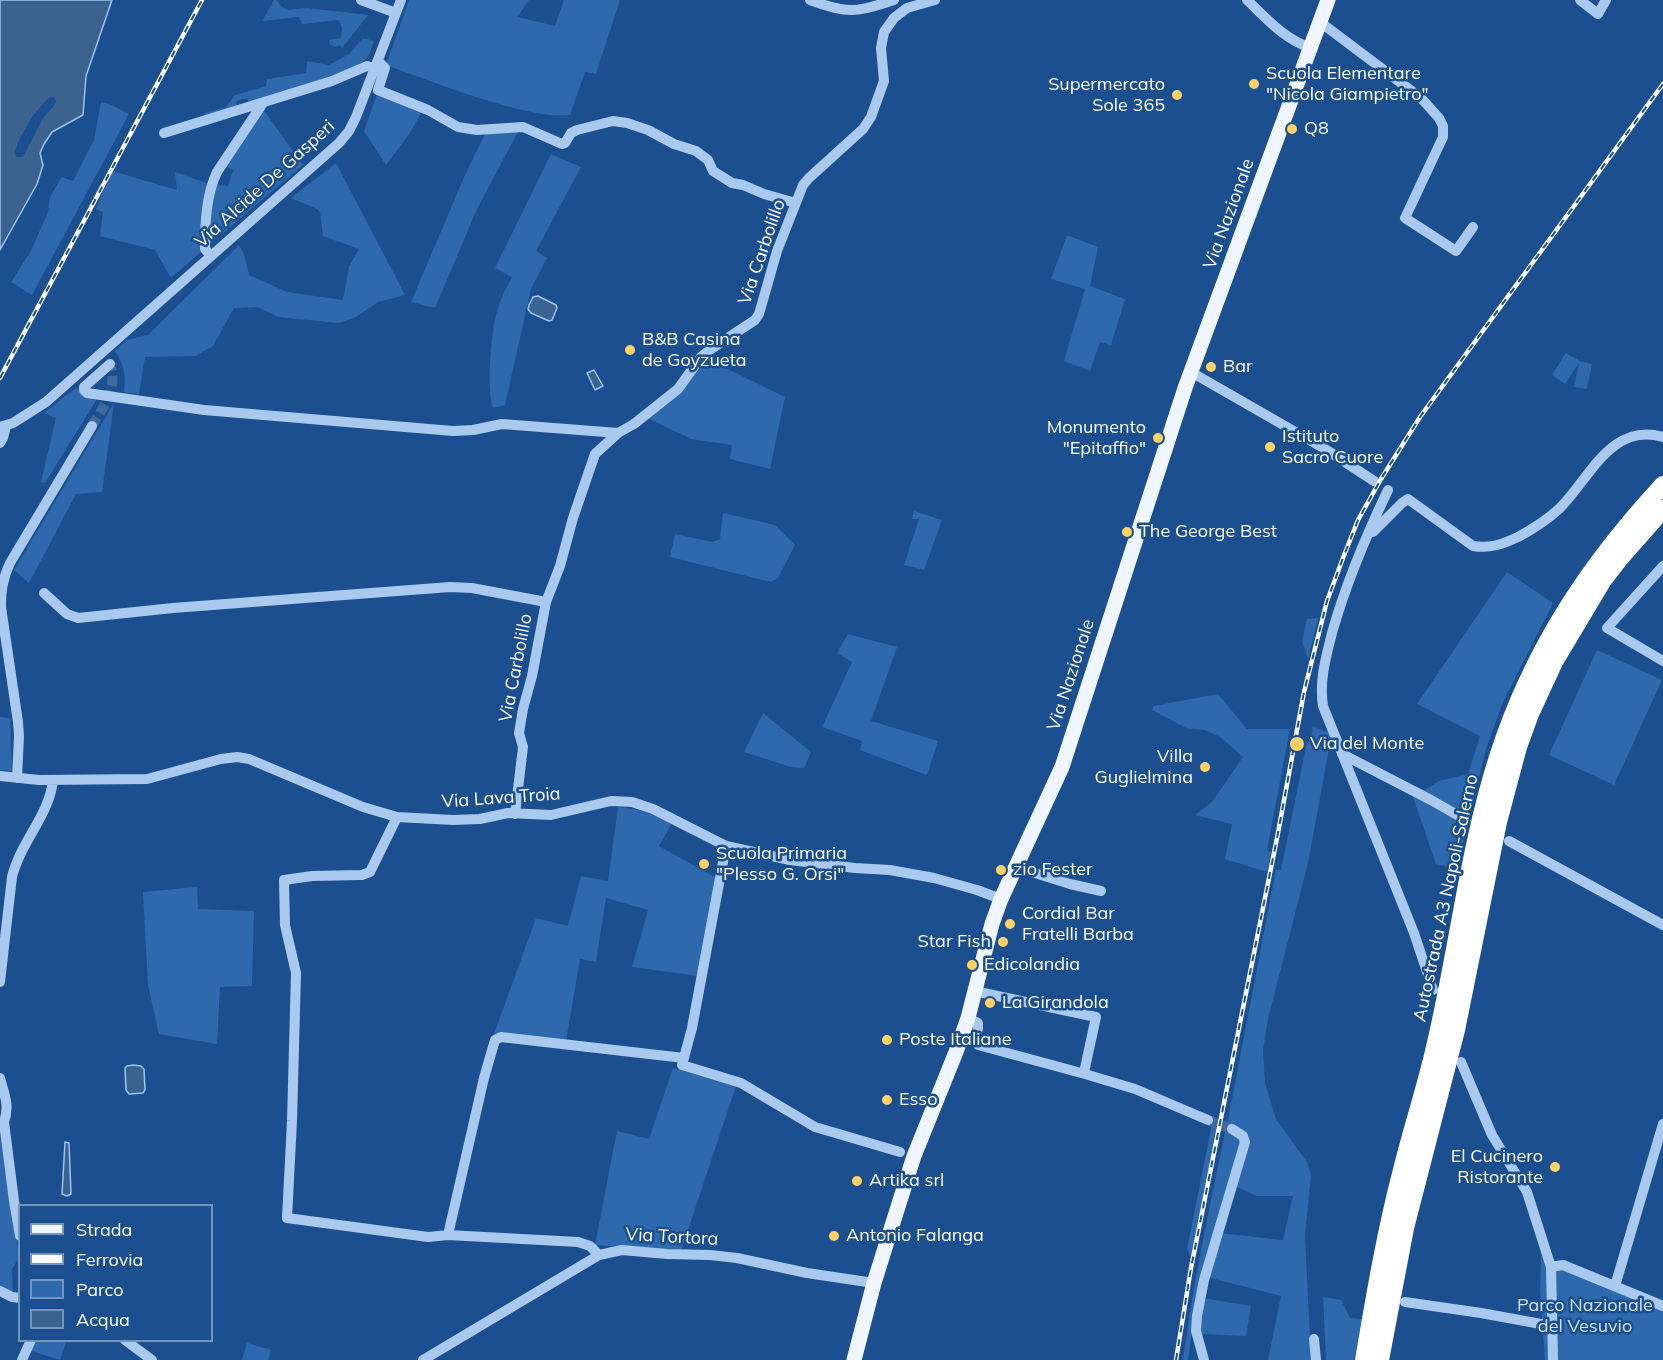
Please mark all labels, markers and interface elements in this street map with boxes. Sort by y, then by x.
place label: Scuola Elementare "Nicola Giampietro" [1266,63,1429,106]
place label: Supermercato Sole 365 [1048,74,1165,116]
marker: Scuola Elementare "Nicola Giampietro" [1247,77,1261,91]
marker: Supermercato Sole 365 [1170,88,1184,102]
street label: Via Alcide De Gasperi [191,116,339,252]
place label: Q8 [1304,118,1329,140]
marker: Q8 [1285,122,1299,136]
street label: Via Nazionale [1199,156,1259,272]
street label: Via Carbolillo [734,196,790,308]
place label: B&B Casina de Goyzueta [642,329,747,372]
marker: B&B Casina de Goyzueta [623,343,637,357]
place label: Bar [1223,356,1253,378]
marker: Bar [1204,360,1218,374]
place label: Monumento "Epitaffio" [1047,417,1146,460]
place label: Istituto Sacro Cuore [1282,426,1383,468]
marker: Monumento "Epitaffio" [1151,431,1165,445]
marker: Istituto Sacro Cuore [1263,440,1277,454]
place label: The George Best [1139,521,1277,543]
marker: The George Best [1120,525,1134,539]
street label: Via Carbolillo [495,612,537,724]
street label: Via Nazionale [1043,617,1099,733]
place label: Via del Monte [1310,733,1424,755]
marker: Via del Monte [1288,735,1306,753]
place label: Villa Guglielmina [1095,746,1193,789]
marker: Villa Guglielmina [1198,760,1212,774]
street label: Autostrada A3 Napoli-Salerno [1409,772,1483,1024]
street label: Via Lava Troia [441,783,561,813]
place label: Scuola Primaria "Plesso G. Orsi" [716,843,847,886]
marker: Scuola Primaria "Plesso G. Orsi" [697,857,711,871]
place label: zio Fester [1013,859,1093,881]
marker: zio Fester [994,863,1008,877]
place label: Cordial Bar Fratelli Barba [1022,903,1134,946]
marker: Cordial Bar Fratelli Barba [1003,917,1017,931]
place label: Star Fish [918,931,991,953]
marker: Star Fish [996,935,1010,949]
place label: Edicolandia [984,954,1080,976]
marker: Edicolandia [965,958,979,972]
place label: La Girandola [1002,992,1109,1014]
marker: La Girandola [983,996,997,1010]
place label: Poste Italiane [899,1029,1012,1051]
marker: Poste Italiane [880,1033,894,1047]
place label: Esso [899,1089,938,1111]
marker: Esso [880,1093,894,1107]
place label: El Cucinero Ristorante [1451,1146,1543,1188]
marker: El Cucinero Ristorante [1548,1160,1562,1174]
place label: Artika srl [869,1170,944,1192]
marker: Artika srl [850,1174,864,1188]
legend [18,1204,213,1342]
text: Strada [76,1218,132,1241]
street label: Via Tortora [625,1224,719,1250]
place label: Antonio Falanga [846,1225,984,1247]
marker: Antonio Falanga [827,1229,841,1243]
text: Ferrovia [76,1248,143,1271]
text: Parco [76,1278,124,1301]
park label: Parco Nazionale del Vesuvio [1517,1295,1653,1338]
text: Acqua [76,1308,130,1331]

